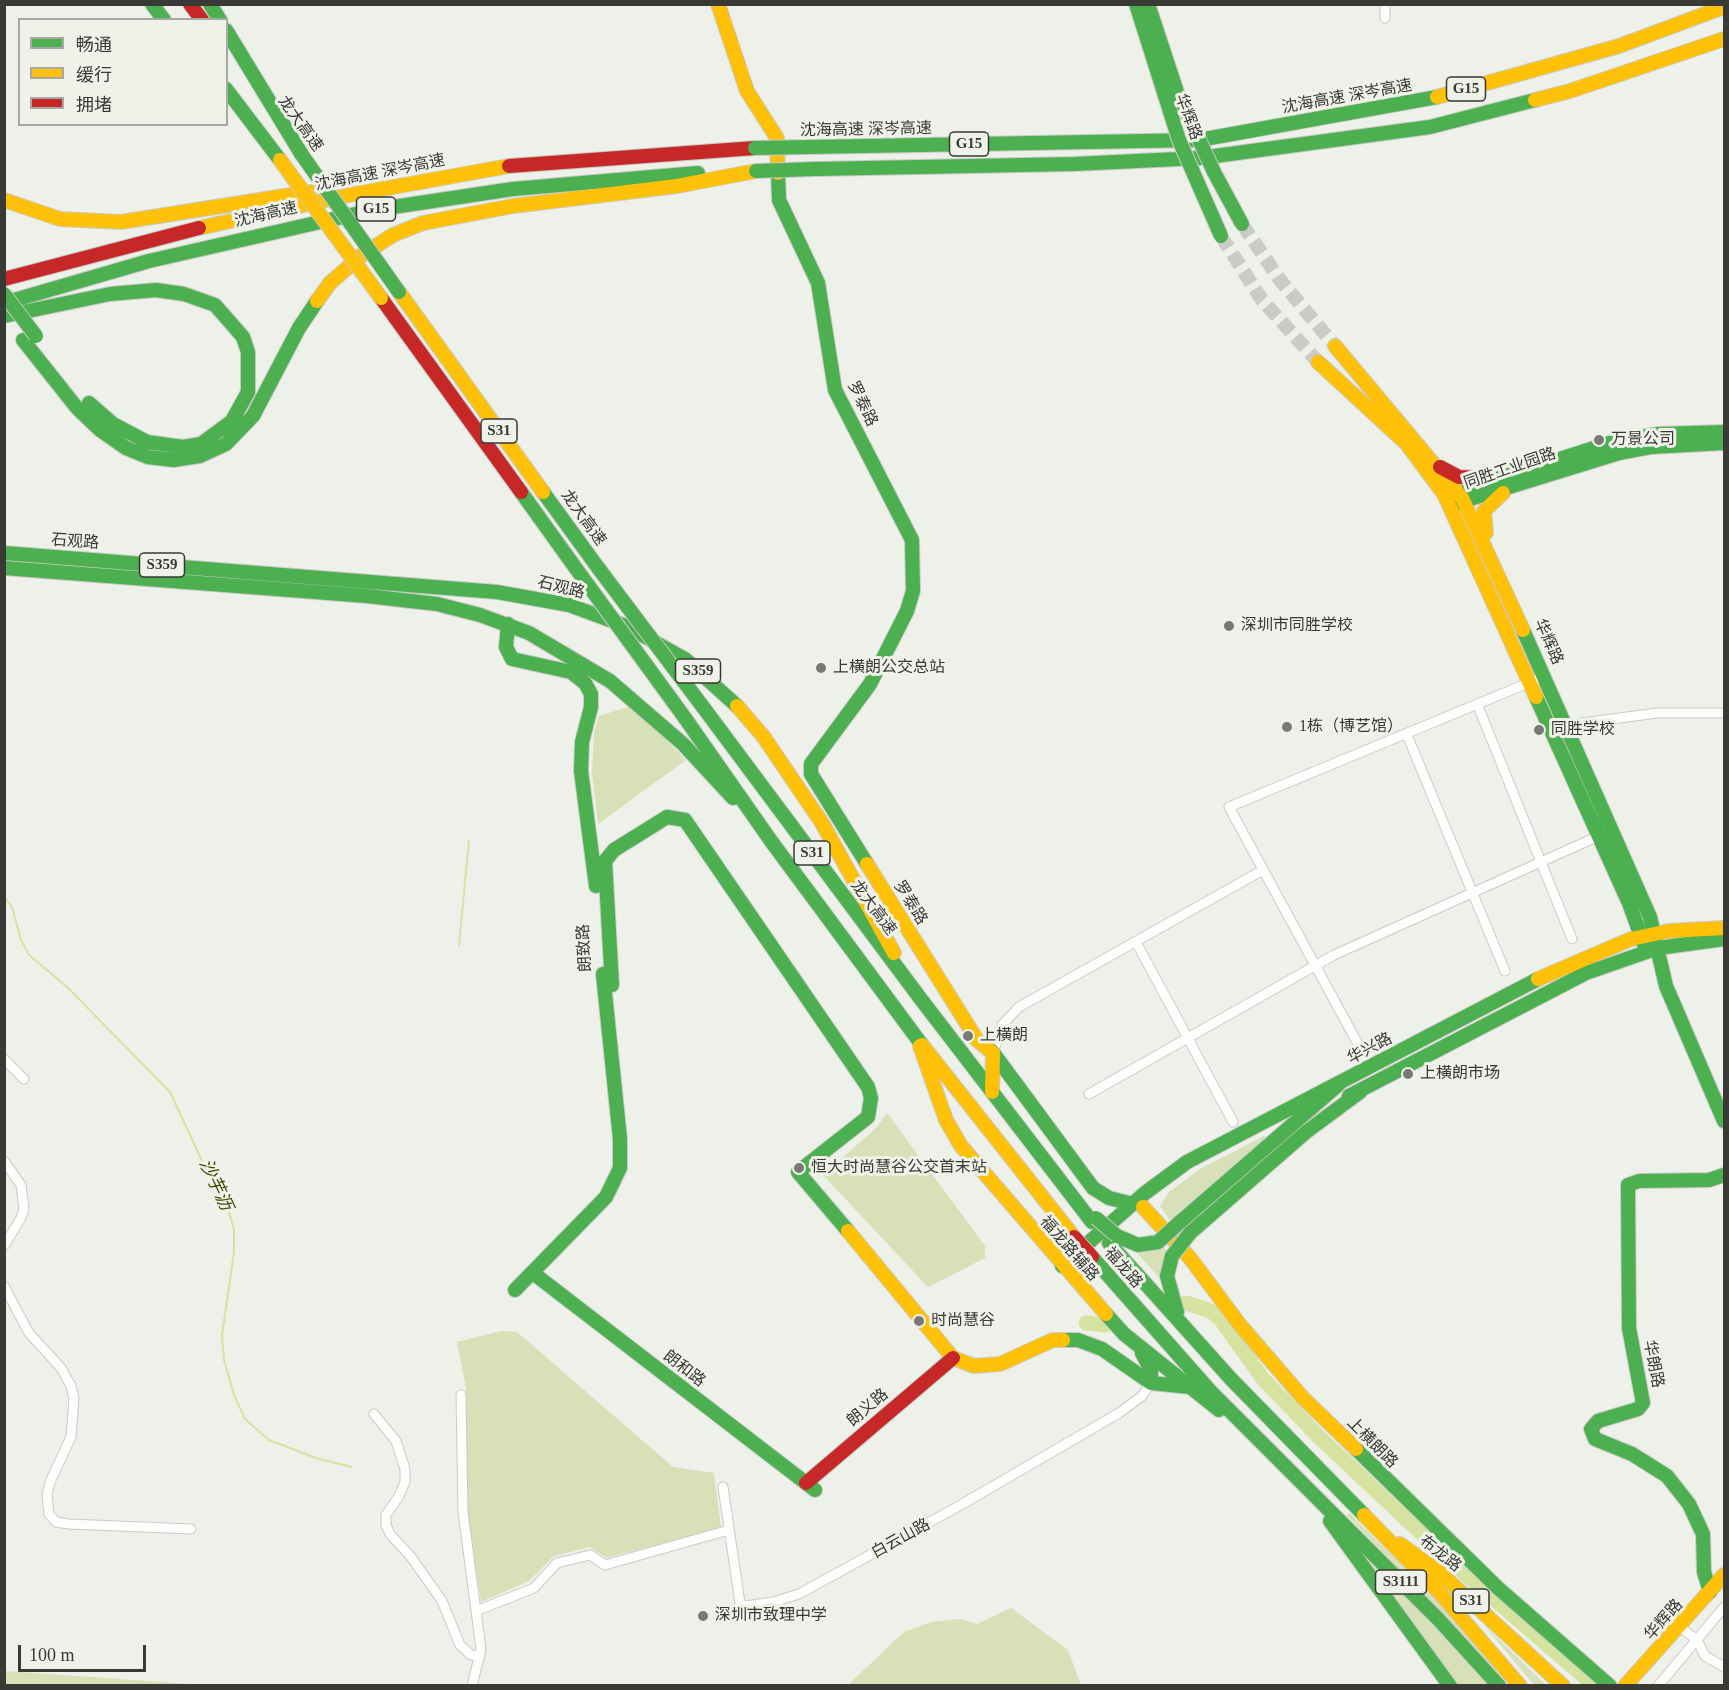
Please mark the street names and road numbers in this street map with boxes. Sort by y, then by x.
street label: 沈海高速 深岑高速 [1280,76,1414,118]
road number: G15 [1446,77,1486,101]
street label: 华辉路 [1171,91,1205,143]
street label: 龙大高速 [273,92,327,156]
street label: 沈海高速 深岑高速 [800,119,932,141]
road number: G15 [950,132,988,156]
street label: 沈海高速 深岑高速 [313,151,447,195]
road number: G15 [356,197,395,221]
street label: 沈海高速 [233,198,299,232]
street label: 罗泰路 [843,378,881,430]
road number: S31 [481,419,517,443]
street label: 同胜工业园路 [1461,444,1559,494]
street label: 龙大高速 [556,486,610,550]
street label: 石观路 [50,531,100,553]
road number: S359 [140,553,184,577]
street label: 石观路 [535,573,587,603]
street label: 华辉路 [1529,616,1567,668]
road number: S359 [676,659,720,683]
road number: S31 [794,841,830,865]
street label: 龙大高速 [846,877,900,939]
street label: 罗泰路 [889,878,931,928]
street label: 朗致路 [574,924,596,972]
street label: 华兴路 [1344,1029,1396,1069]
street label: 福龙路辅路 [1036,1213,1102,1285]
street label: 福龙路 [1100,1244,1146,1292]
street label: 华朗路 [1639,1339,1667,1389]
street label: 朗和路 [659,1347,709,1391]
street label: 朗义路 [843,1385,893,1431]
street label: 上横朗路 [1343,1414,1401,1472]
street label: 白云山路 [868,1515,934,1563]
street label: 布龙路 [1415,1532,1465,1576]
road number: S3111 [1376,1570,1426,1594]
road number: S31 [1453,1589,1489,1613]
street label: 华辉路 [1641,1596,1687,1644]

